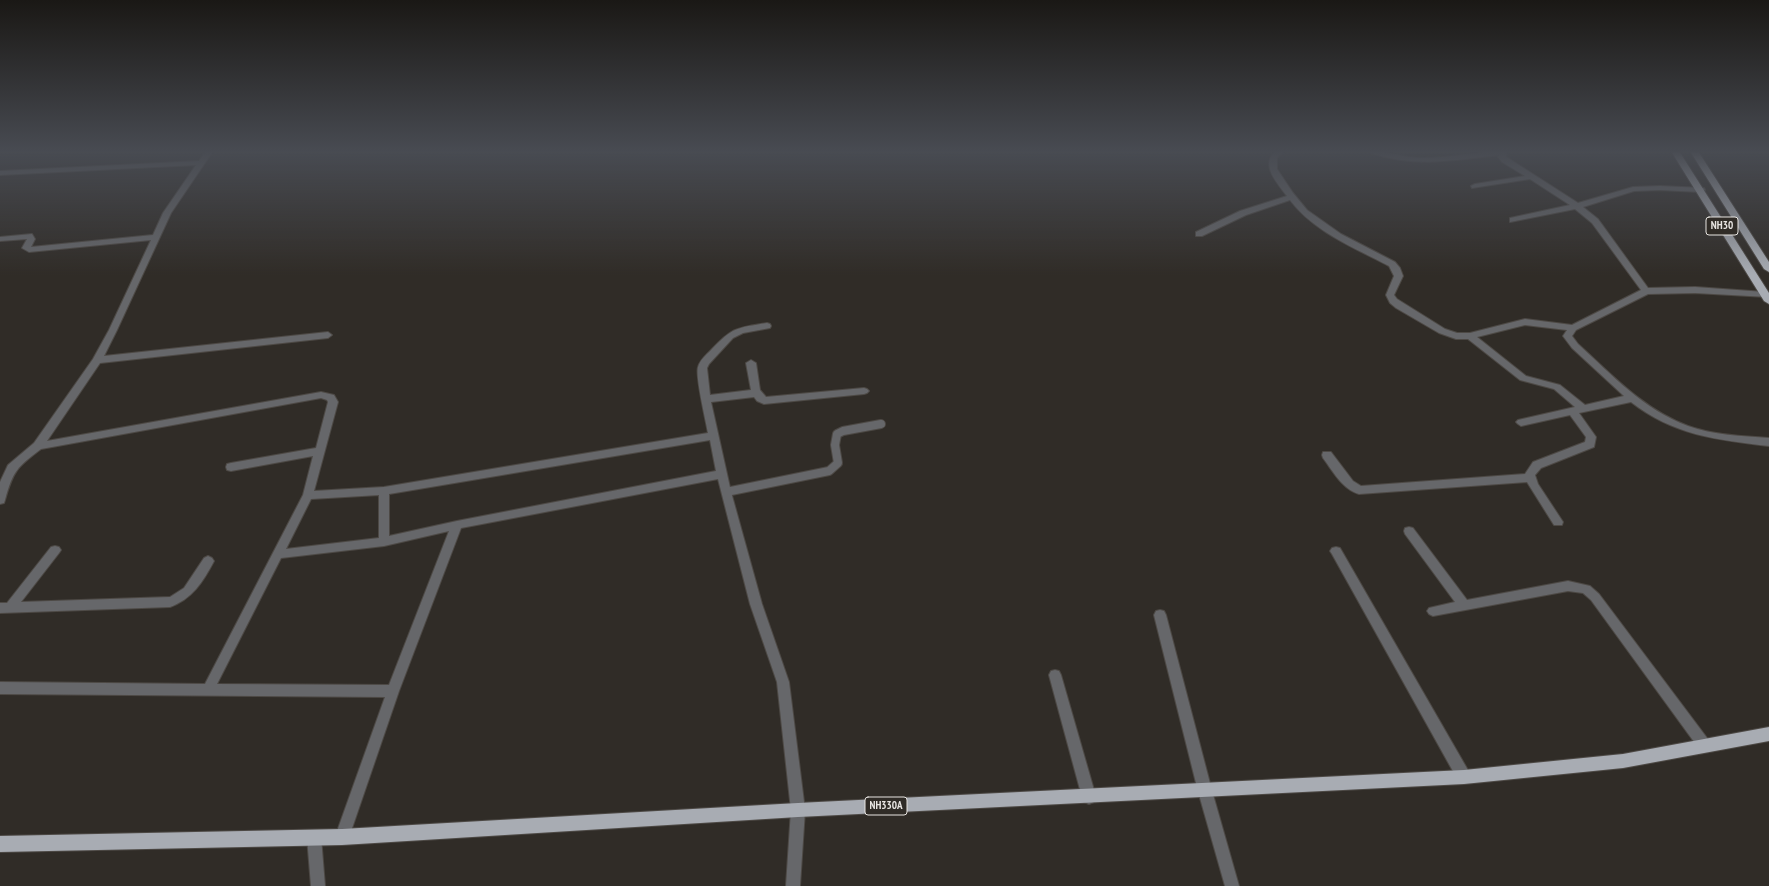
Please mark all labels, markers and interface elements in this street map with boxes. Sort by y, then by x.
road number: NH30 [1706,217,1738,235]
road number: NH330A [865,797,907,815]

